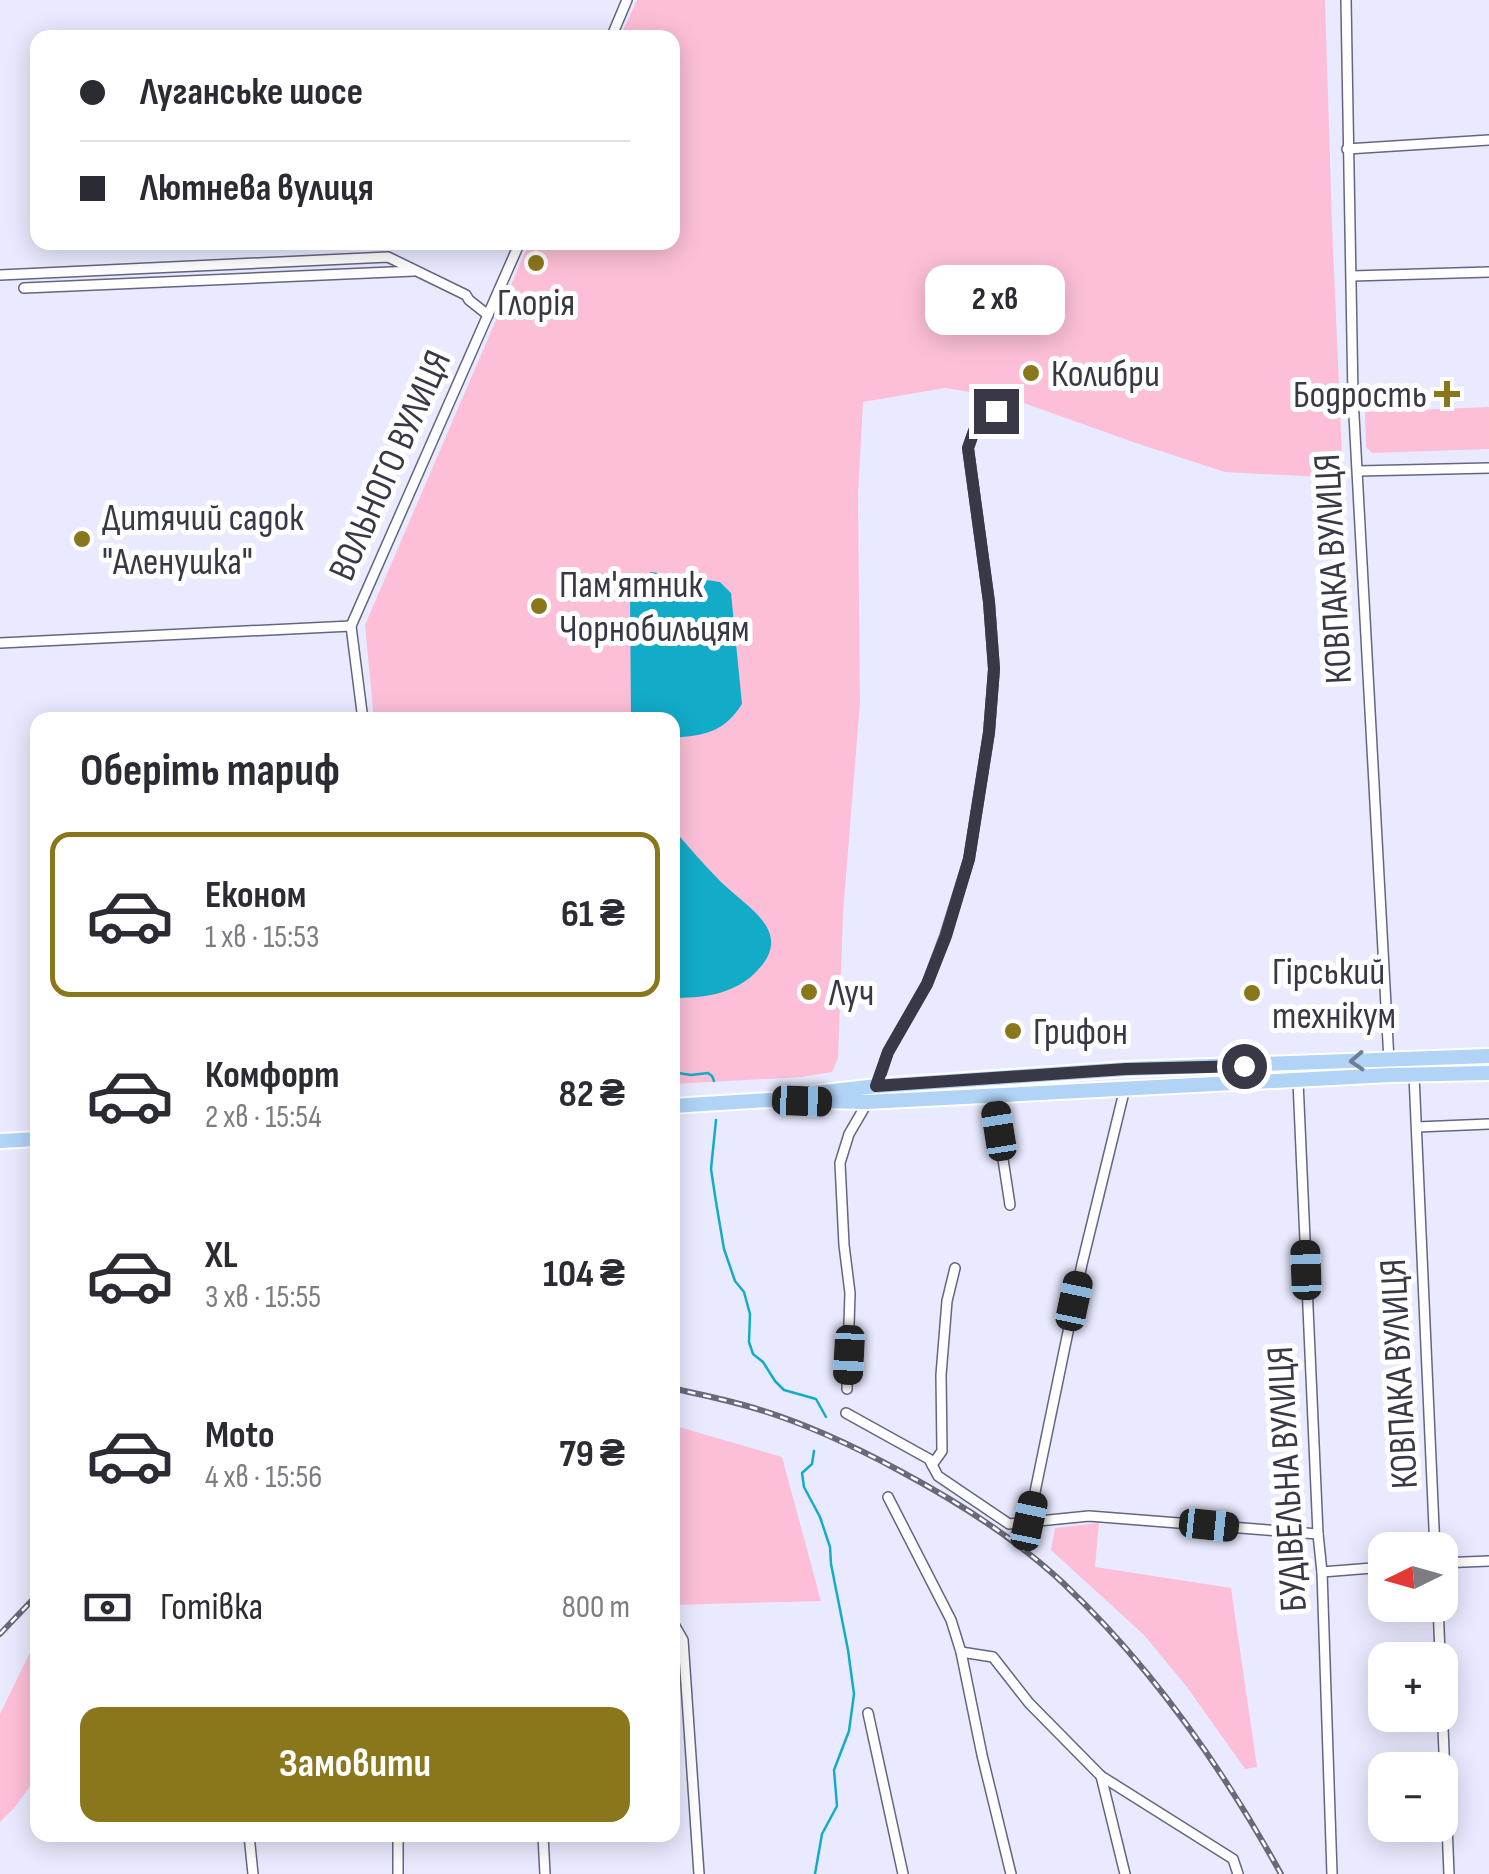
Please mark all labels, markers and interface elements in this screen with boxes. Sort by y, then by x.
text: Луганське шосе [140,70,363,115]
text: Лютнева вулиця [140,166,374,211]
marker: Глорія [525,252,547,274]
callout: 2 хв [926,266,1066,336]
text: 2 хв [972,280,1018,319]
place label: Глорія [497,281,575,326]
street label: ВОЛЬНОГО ВУЛИЦЯ [320,344,461,588]
place label: Колибри [1051,352,1160,397]
marker: Колибри [1020,362,1042,384]
place label: Бодрость [1293,373,1427,418]
marker: Бодрость [1436,383,1458,405]
route end [974,389,1019,434]
street label: КОВПАКА ВУЛИЦЯ [1305,453,1362,685]
place label: Дитячий садок "Аленушка" [102,496,304,585]
marker: Дитячий садок "Аленушка" [71,528,93,550]
place label: Пам'ятник Чорнобильцям [559,563,750,652]
marker: Пам'ятник Чорнобильцям [528,595,550,617]
text: Оберіть тариф [80,744,340,799]
icon: car [85,870,175,960]
text: Економ [205,873,306,918]
text: 61 ₴ [561,892,625,937]
text: 1 хв · 15:53 [205,918,319,957]
place label: Гірський технікум [1272,950,1396,1039]
place label: Луч [828,971,874,1016]
marker: Луч [798,981,820,1003]
marker: Гірський технікум [1241,982,1263,1004]
place label: Грифон [1033,1010,1128,1055]
marker: Грифон [1002,1020,1024,1042]
route start [1222,1044,1267,1089]
icon: car [85,1050,175,1140]
one-way arrow [1348,1050,1364,1071]
text: Комфорт [205,1053,339,1098]
text: 82 ₴ [559,1072,625,1117]
car [771,1085,833,1117]
text: 2 хв · 15:54 [205,1098,322,1137]
car [979,1099,1019,1163]
icon: car [85,1230,175,1320]
text: XL [205,1233,238,1278]
car [1290,1239,1322,1301]
text: 104 ₴ [543,1252,625,1297]
street label: КОВПАКА ВУЛИЦЯ [1371,1258,1428,1490]
car [1053,1269,1095,1333]
text: 3 хв · 15:55 [205,1278,321,1317]
car [832,1324,866,1386]
street label: БУДІВЕЛЬНА ВУЛИЦЯ [1258,1345,1317,1613]
icon: car [85,1410,175,1500]
text: Moto [205,1413,275,1458]
text: 79 ₴ [559,1432,625,1477]
text: 4 хв · 15:56 [205,1458,322,1497]
car [1008,1489,1050,1553]
car [1178,1507,1240,1543]
north arrow [1368,1532,1458,1622]
map controls [1368,1532,1458,1842]
icon: cash [80,1580,135,1635]
text: Готівка [160,1585,263,1630]
text: 800 m [562,1588,630,1627]
button: + [1368,1642,1458,1732]
button: Замовити [80,1707,630,1822]
button: − [1368,1752,1458,1842]

